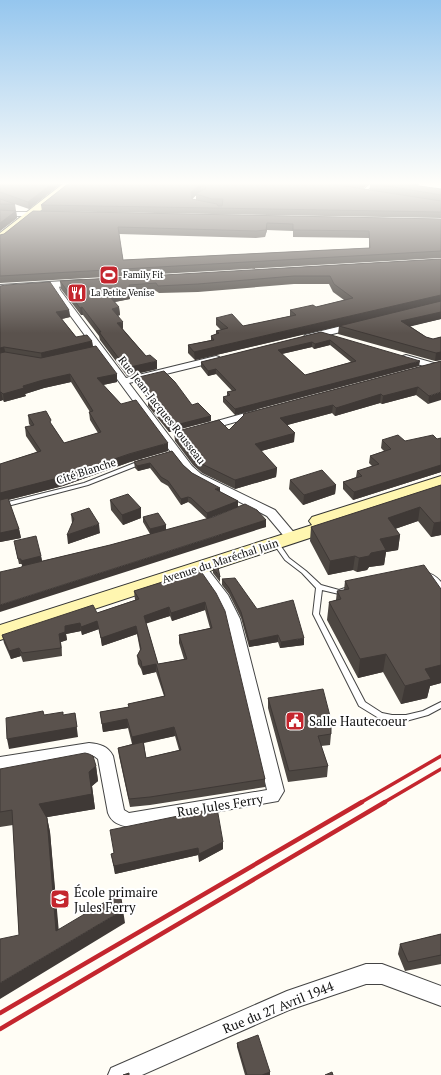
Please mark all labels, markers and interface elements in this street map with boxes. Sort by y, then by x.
sports icon: Family Fit [98,264,120,286]
place label: Family Fit [123,269,164,281]
restaurant icon: La Petite Venise [66,282,88,304]
place label: La Petite Venise [91,287,155,299]
street label: Rue Jean-Jacques Rousseau [115,353,209,467]
street label: Cité Blanche [54,455,118,487]
street label: Avenue du Maréchal Juin [160,535,280,586]
public building icon: Salle Hautecoeur [284,710,306,732]
place label: Salle Hautecoeur [309,712,407,730]
street label: Rue Jules Ferry [176,789,265,821]
place label: École primaire Jules Ferry [74,883,158,916]
school or university icon: École primaire Jules Ferry [49,888,71,910]
street label: Rue du 27 Avril 1944 [220,976,336,1037]

